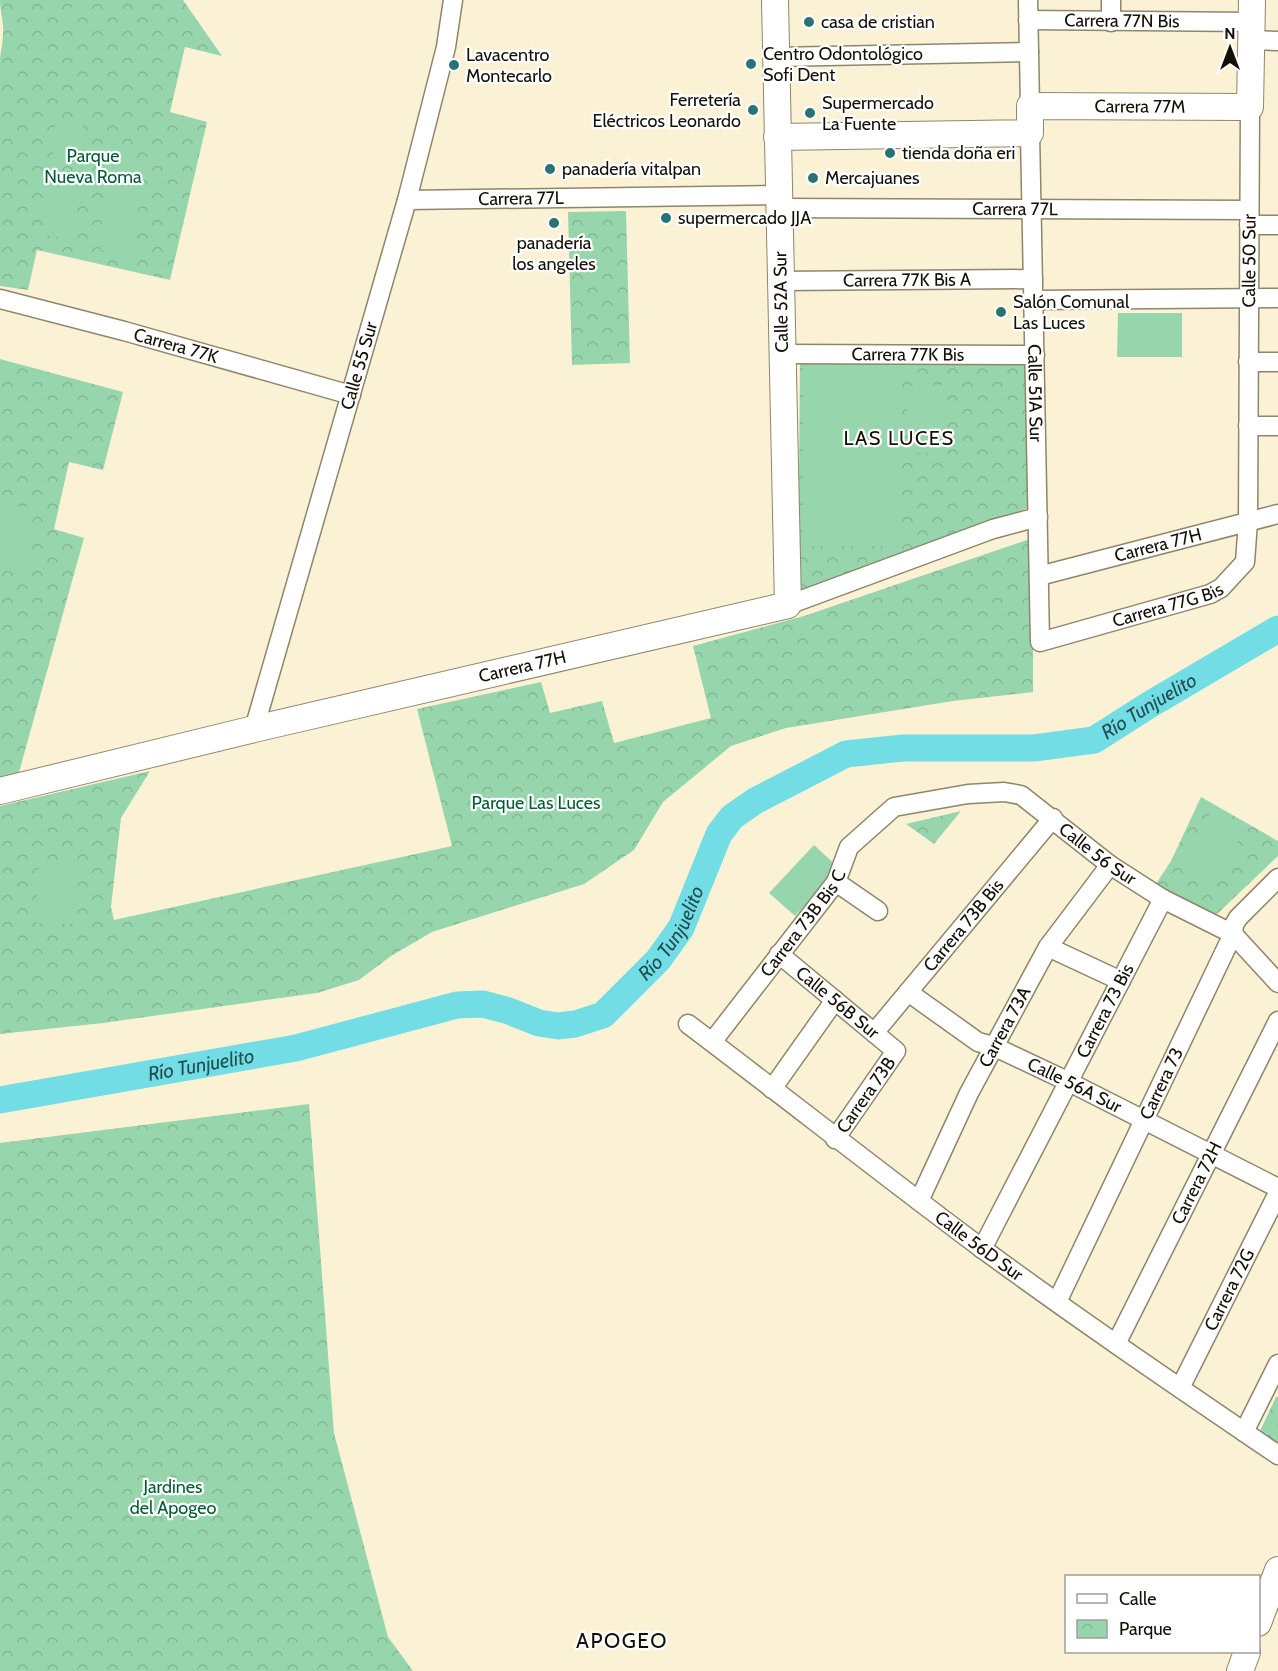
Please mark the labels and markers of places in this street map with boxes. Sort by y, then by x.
place label: casa de cristian [821,11,935,33]
marker: casa de cristian [802,15,816,29]
place label: Centro Odontológico Sofi Dent [763,43,923,86]
place label: Lavacentro Montecarlo [466,44,552,87]
marker: Centro Odontológico Sofi Dent [744,57,758,71]
marker: Lavacentro Montecarlo [447,58,461,72]
place label: Ferretería Eléctricos Leonardo [592,89,741,132]
place label: Supermercado La Fuente [822,92,934,135]
marker: Ferretería Eléctricos Leonardo [746,103,760,117]
marker: Supermercado La Fuente [803,106,817,120]
place label: tienda doña eri [902,142,1015,164]
marker: tienda doña eri [883,146,897,160]
place label: panadería vitalpan [562,158,701,180]
marker: panadería vitalpan [543,162,557,176]
place label: Mercajuanes [825,167,920,189]
marker: Mercajuanes [806,171,820,185]
place label: supermercado JJA [678,207,811,229]
marker: supermercado JJA [659,211,673,225]
marker: panadería los angeles [547,216,561,230]
place label: panadería los angeles [512,232,596,275]
place label: Salón Comunal Las Luces [1013,291,1130,334]
marker: Salón Comunal Las Luces [994,305,1008,319]

